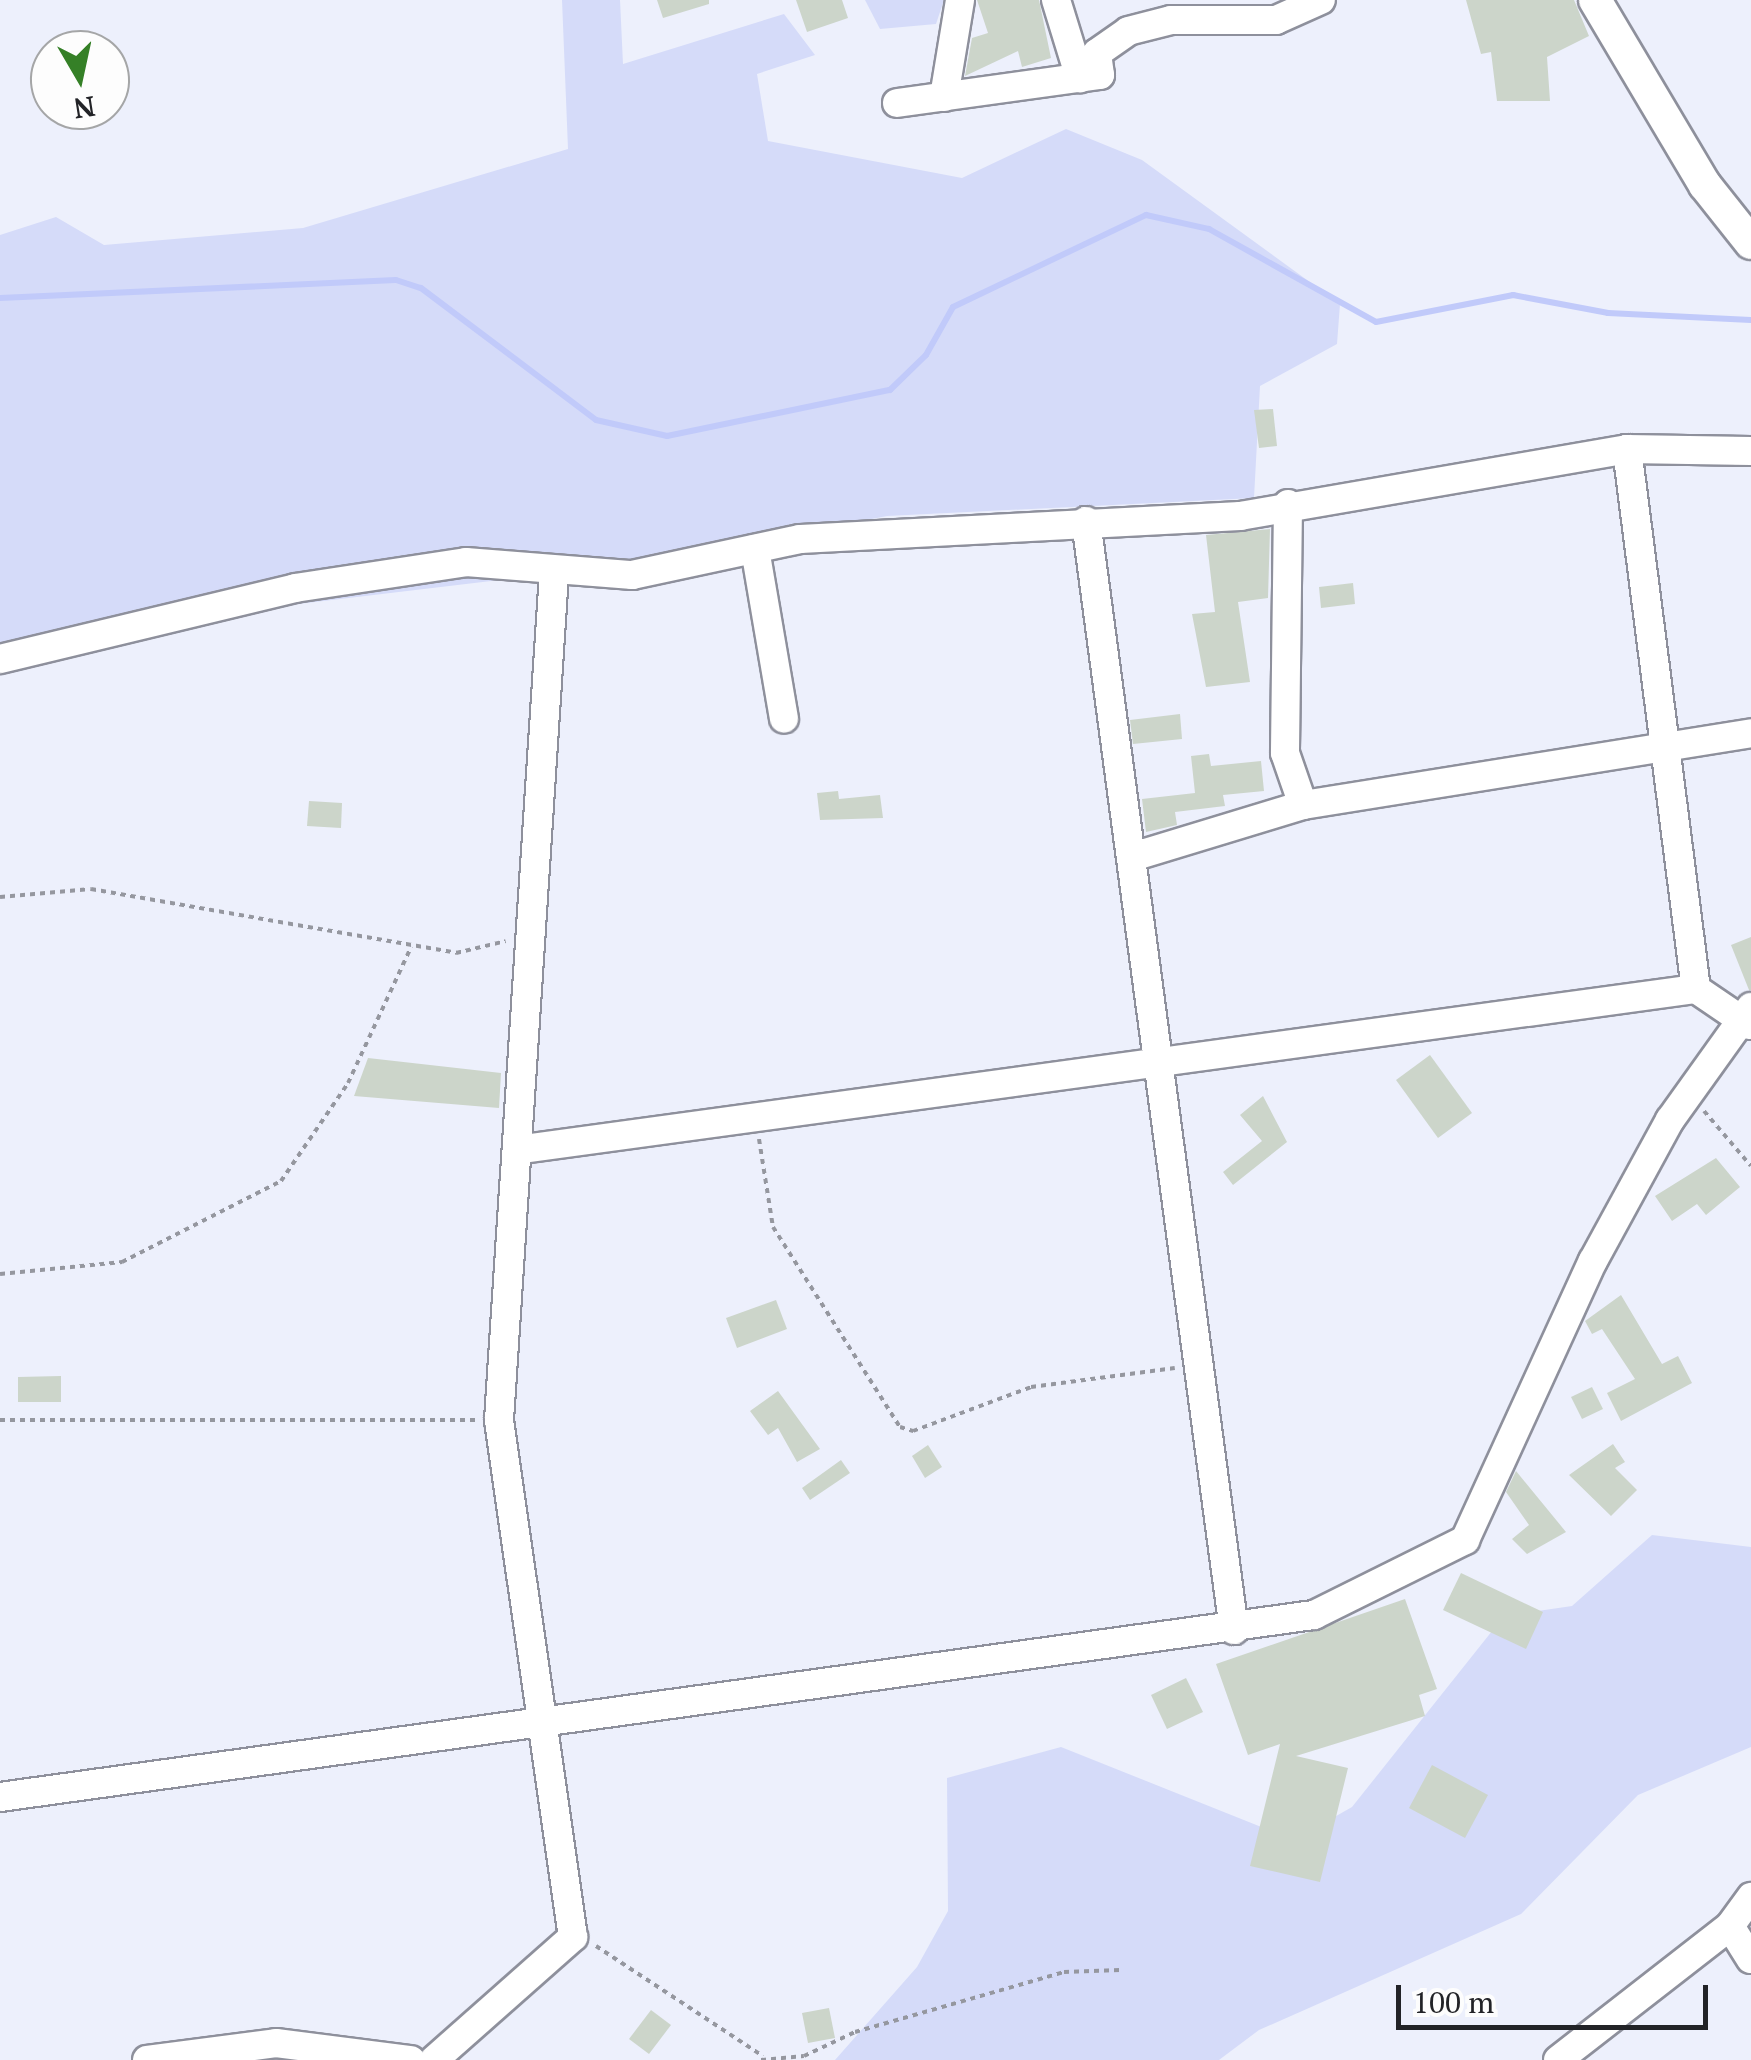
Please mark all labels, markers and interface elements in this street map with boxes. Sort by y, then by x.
north arrow [30,30,130,130]
text: N [71,88,98,128]
scale bar [1401,1965,1714,2027]
text: 100 m [1413,1982,1494,2022]

